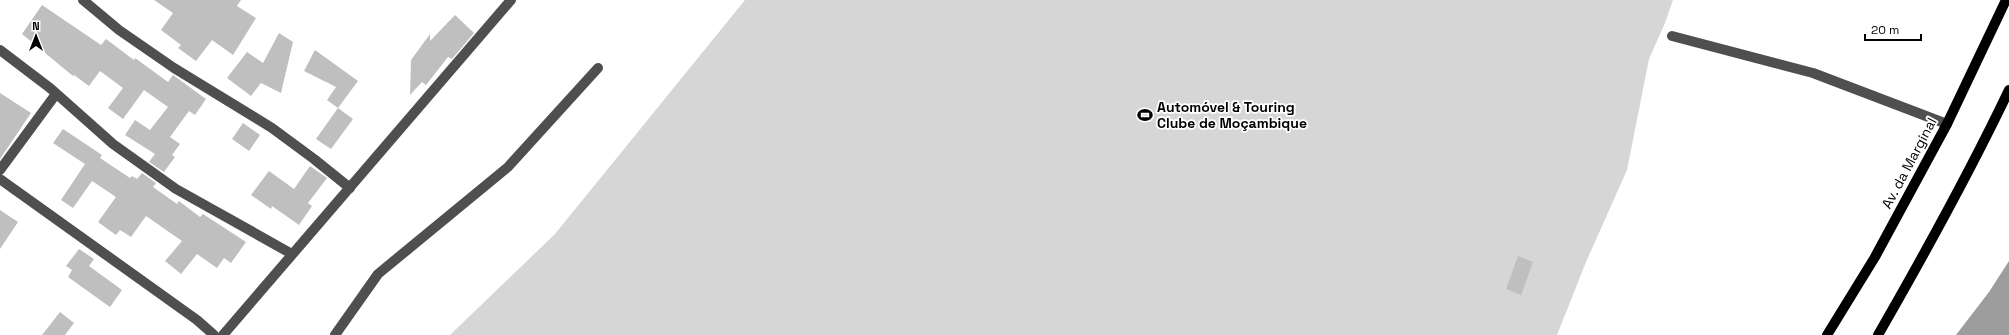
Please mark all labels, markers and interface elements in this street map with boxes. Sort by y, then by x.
north arrow [16,16,56,56]
scale bar [1865,16,1921,42]
text: N [32,19,40,33]
text: 20 m [1871,22,1899,38]
place label: Automóvel & Touring Clube de Moçambique [1157,98,1307,132]
sports icon: Automóvel & Touring Clube de Moçambique [1136,106,1154,124]
street label: Av. da Marginal [1877,114,1941,212]

